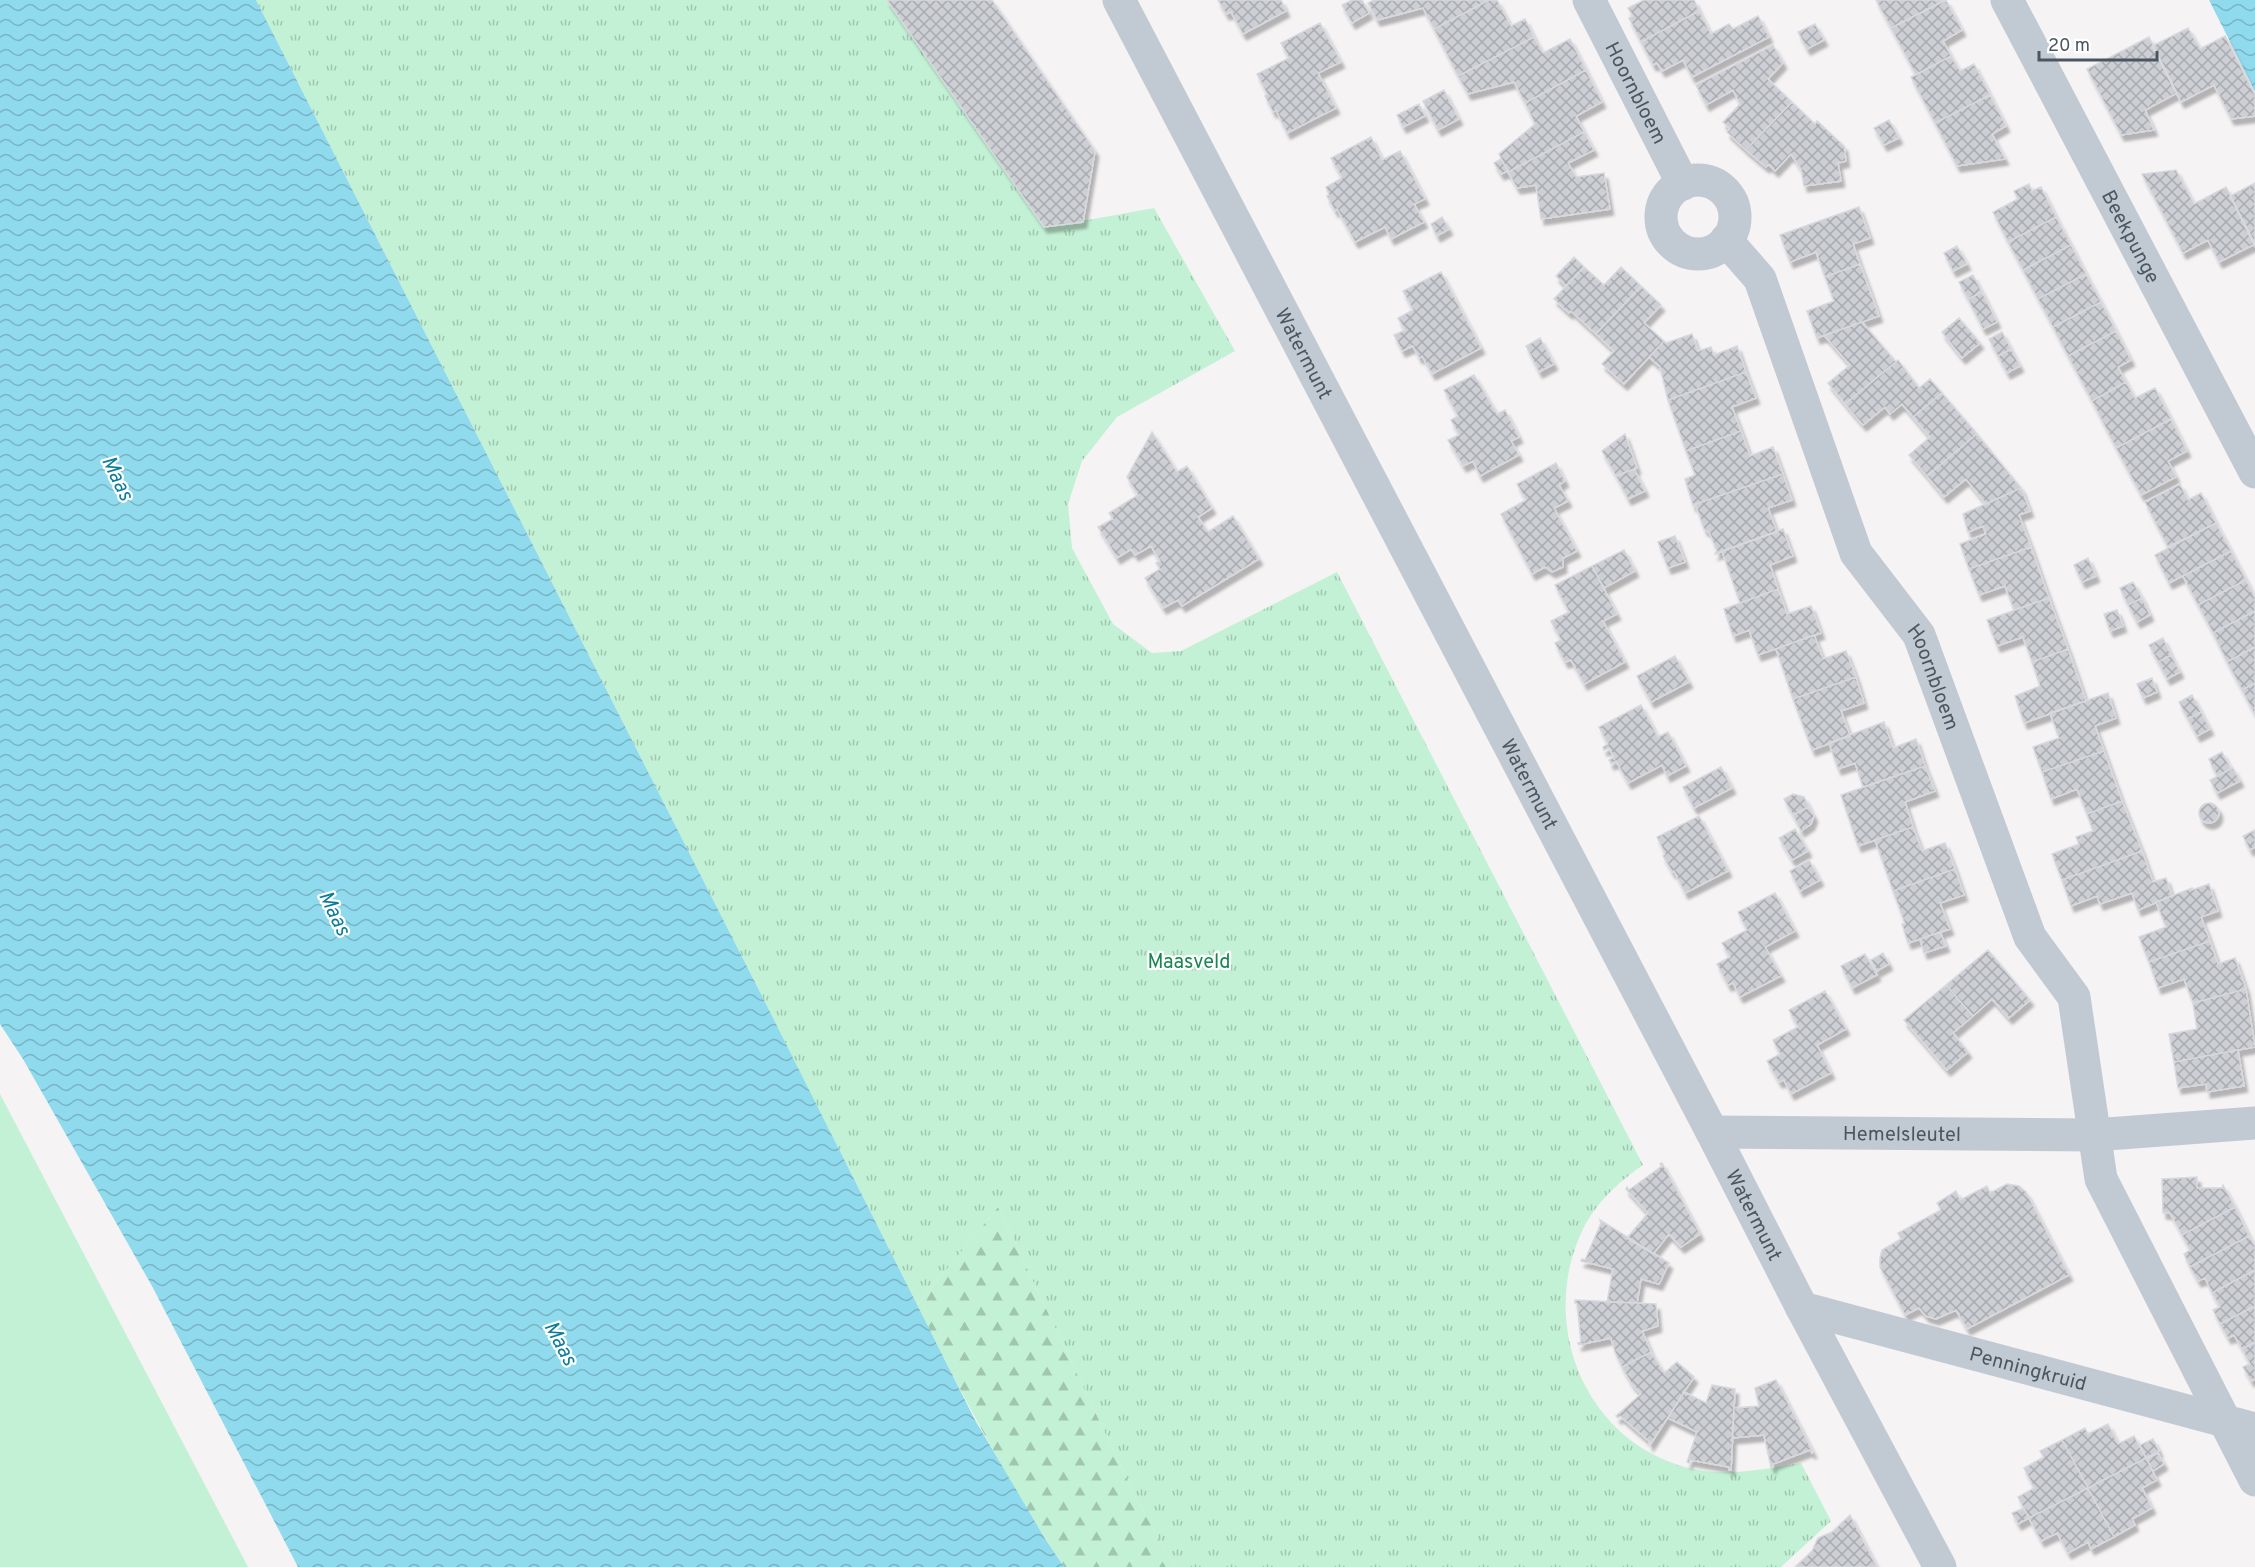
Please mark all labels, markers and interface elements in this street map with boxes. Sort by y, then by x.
scale bar [2039,24,2158,62]
text: 20 m [2048,35,2090,58]
street label: Hoornbloem [1598,38,1671,149]
street label: Beekpunge [2094,186,2165,289]
street label: Watermunt [1268,304,1337,404]
water label: Maas [94,452,139,506]
street label: Hoornbloem [1900,619,1964,734]
street label: Watermunt [1493,735,1562,835]
water label: Maas [311,887,356,941]
park label: Maasveld [1147,950,1231,976]
street label: Hemelsleutel [1843,1122,1961,1149]
street label: Watermunt [1718,1166,1787,1266]
water label: Maas [537,1317,583,1371]
street label: Penningkruid [1966,1342,2089,1398]

